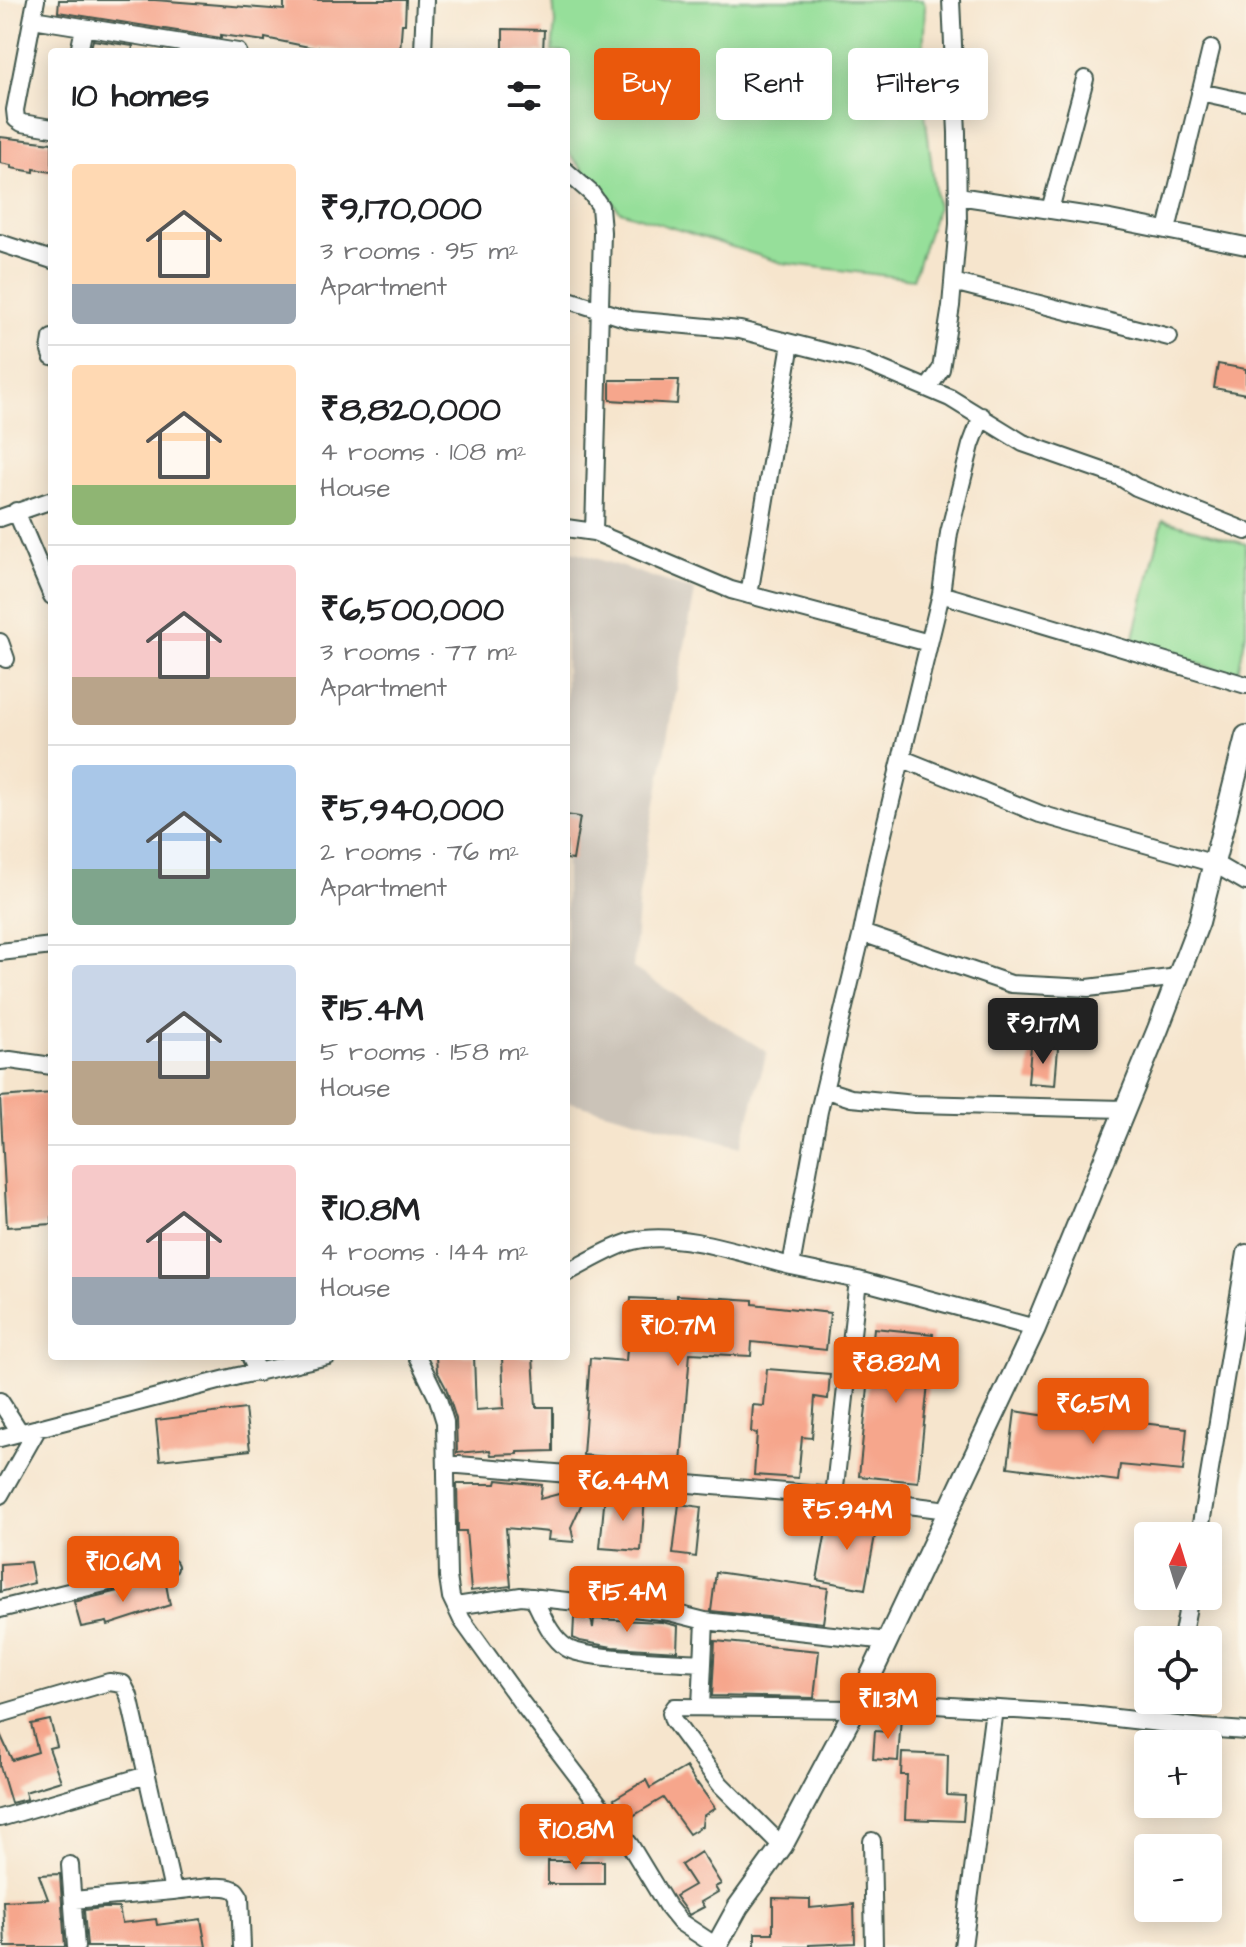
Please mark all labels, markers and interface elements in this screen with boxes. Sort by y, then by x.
chip: Buy [594,48,700,120]
chip: Rent [716,48,832,120]
chip: Filters [848,48,988,120]
text: 10 homes [72,72,209,120]
icon: filters [502,74,546,118]
text: ₹9,170,000 [320,185,482,233]
icon: home [136,196,232,292]
text: 3 rooms · 95 m² [320,233,519,269]
text: Apartment [320,269,447,305]
text: ₹8,820,000 [320,386,501,434]
icon: home [136,397,232,493]
text: 4 rooms · 108 m² [320,434,526,470]
text: House [320,470,391,506]
text: ₹6,500,000 [320,586,504,634]
icon: home [136,597,232,693]
text: 3 rooms · 77 m² [320,634,517,670]
text: Apartment [320,670,447,706]
text: ₹5,940,000 [320,786,504,834]
icon: home [136,797,232,893]
text: 2 rooms · 76 m² [320,834,519,870]
text: Apartment [320,870,447,906]
text: ₹15.4M [320,986,424,1034]
icon: home [136,997,232,1093]
pin: ₹9.17M [978,998,1108,1066]
text: ₹9.17M [1006,1006,1080,1042]
text: 5 rooms · 158 m² [320,1034,529,1070]
text: House [320,1070,391,1106]
text: ₹10.8M [320,1186,420,1234]
icon: home [136,1197,232,1293]
text: 4 rooms · 144 m² [320,1234,529,1270]
text: House [320,1270,391,1306]
pin: ₹10.7M [613,1300,743,1368]
text: ₹10.7M [640,1308,716,1344]
pin: ₹8.82M [831,1337,961,1405]
text: ₹8.82M [852,1345,940,1381]
pin: ₹6.5M [1037,1378,1149,1446]
text: ₹6.5M [1056,1386,1130,1422]
pin: ₹6.44M [558,1455,688,1523]
text: ₹6.44M [577,1463,669,1499]
pin: ₹5.94M [782,1484,912,1552]
text: ₹5.94M [802,1492,892,1528]
north arrow [1134,1522,1222,1610]
map controls [1134,1522,1222,1922]
pin: ₹10.6M [58,1536,188,1604]
text: ₹10.6M [85,1544,161,1580]
pin: ₹15.4M [562,1566,692,1634]
text: ₹15.4M [587,1574,667,1610]
button: locate [1134,1626,1222,1714]
pin: ₹11.3M [823,1673,953,1741]
text: ₹11.3M [858,1681,918,1717]
button: + [1134,1730,1222,1818]
pin: ₹10.8M [511,1804,641,1872]
text: ₹10.8M [538,1812,614,1848]
button: − [1134,1834,1222,1922]

